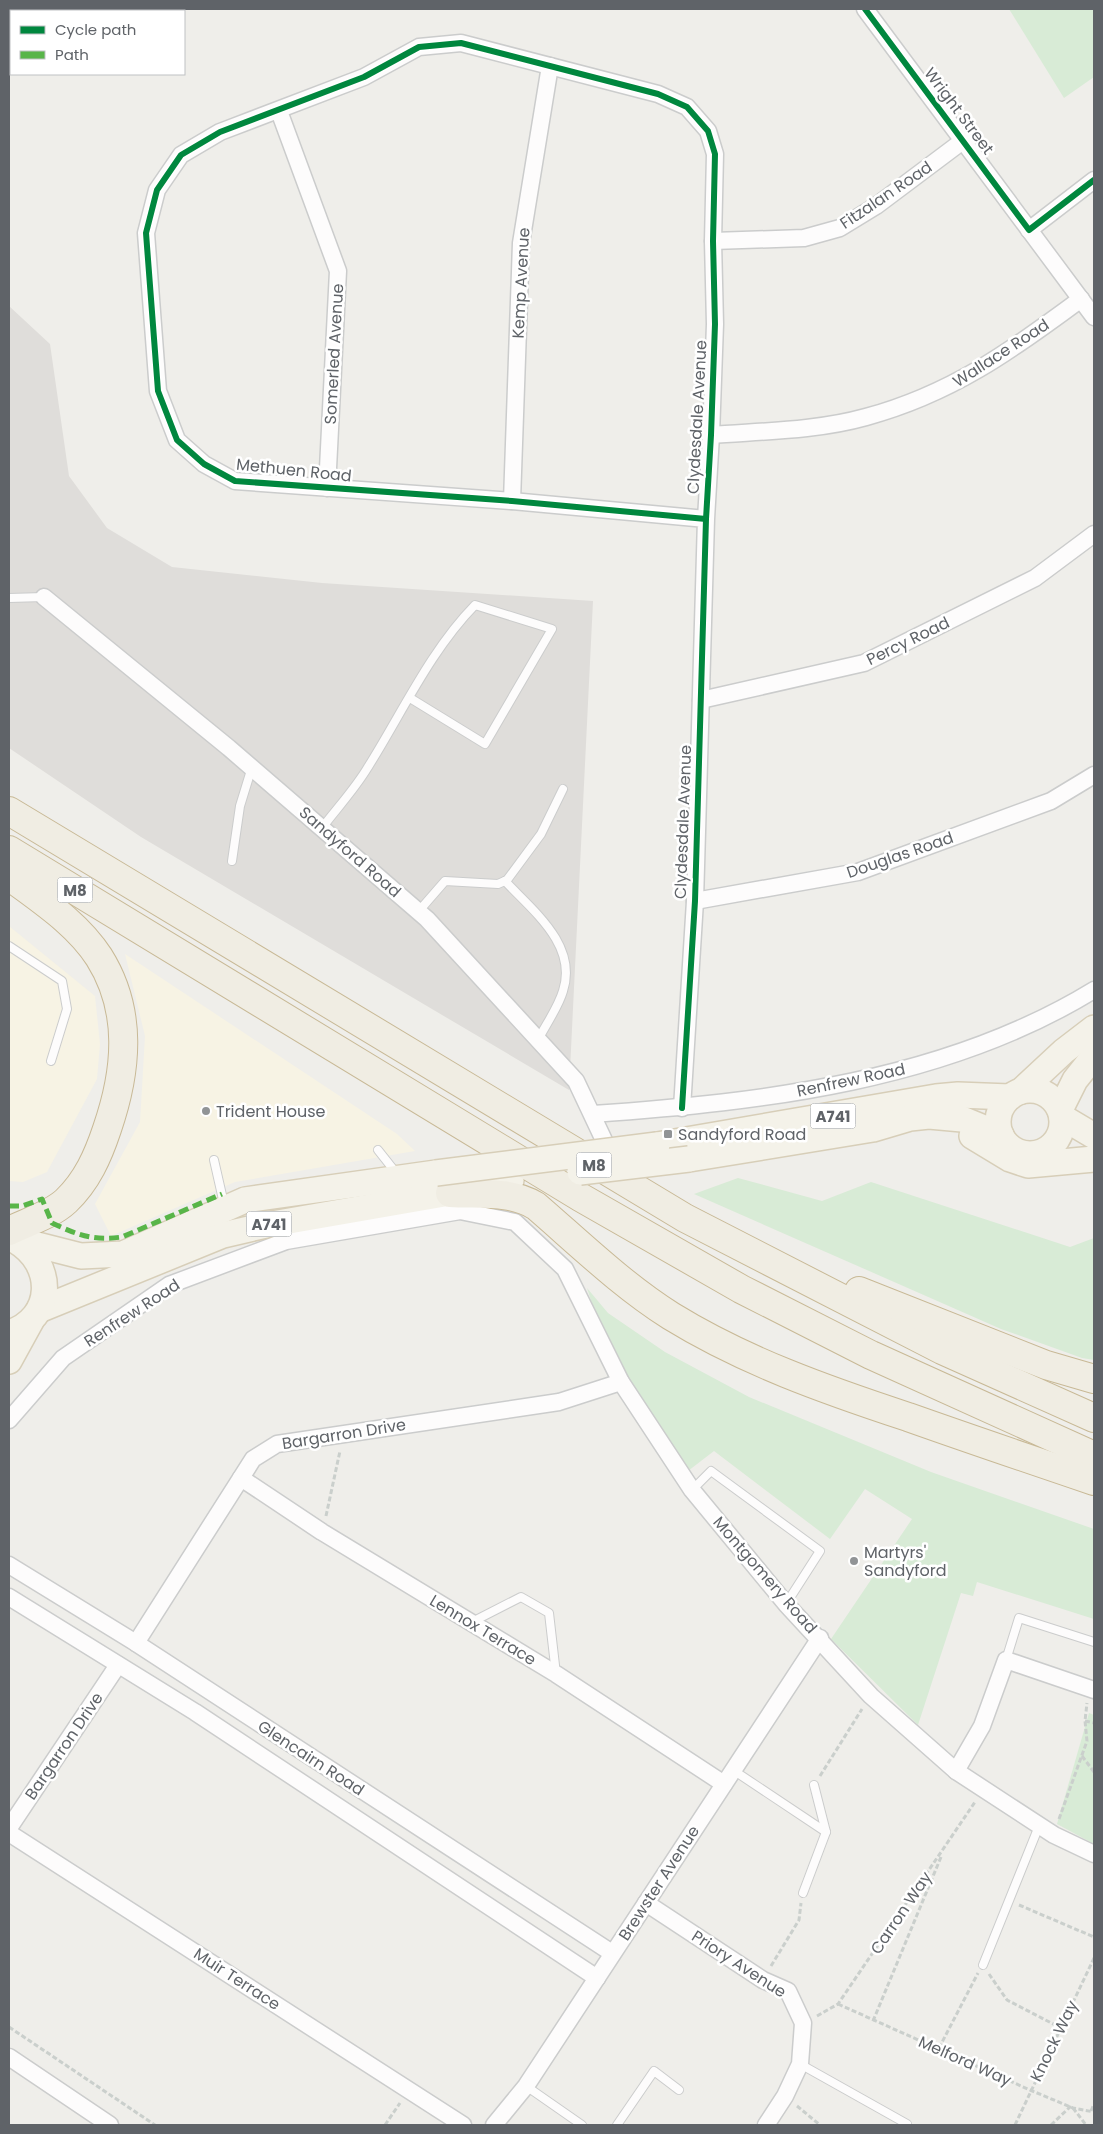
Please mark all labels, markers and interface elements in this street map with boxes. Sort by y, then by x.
legend [10,10,185,75]
text: Cycle path [55,19,136,40]
text: Path [55,44,89,65]
street label: Wright Street [919,63,999,159]
street label: Fitzalan Road [835,156,937,234]
street label: Kemp Avenue [507,227,535,339]
street label: Somerled Avenue [319,283,349,425]
street label: Wallace Road [948,313,1054,393]
street label: Clydesdale Avenue [681,339,713,495]
street label: Methuen Road [235,452,353,488]
street label: Percy Road [863,611,953,671]
street label: Clydesdale Avenue [669,744,697,899]
street label: Sandyford Road [294,801,406,903]
street label: Douglas Road [843,826,957,884]
road number: M8 [58,878,92,902]
street label: Renfrew Road [795,1057,907,1103]
place label: Trident House [216,1100,326,1123]
road number: A741 [810,1104,856,1128]
marker: Trident House [200,1105,212,1117]
place label: Sandyford Road [678,1123,806,1146]
marker: Sandyford Road [662,1128,674,1140]
road number: M8 [576,1152,612,1178]
road number: A741 [246,1212,292,1236]
street label: Renfrew Road [80,1273,184,1353]
street label: Bargarron Drive [280,1413,408,1455]
street label: Montgomery Road [708,1511,822,1639]
place label: Martyrs' Sandyford [864,1541,947,1582]
marker: Martyrs' Sandyford [848,1555,860,1567]
street label: Lennox Terrace [425,1589,541,1671]
street label: Bargarron Drive [20,1688,109,1804]
street label: Glencairn Road [253,1715,369,1801]
street label: Brewster Avenue [613,1821,705,1945]
street label: Carron Way [865,1867,937,1959]
street label: Priory Avenue [687,1925,791,2003]
street label: Muir Terrace [189,1942,285,2016]
street label: Knock Way [1024,1997,1084,2085]
street label: Melford Way [915,2030,1015,2092]

